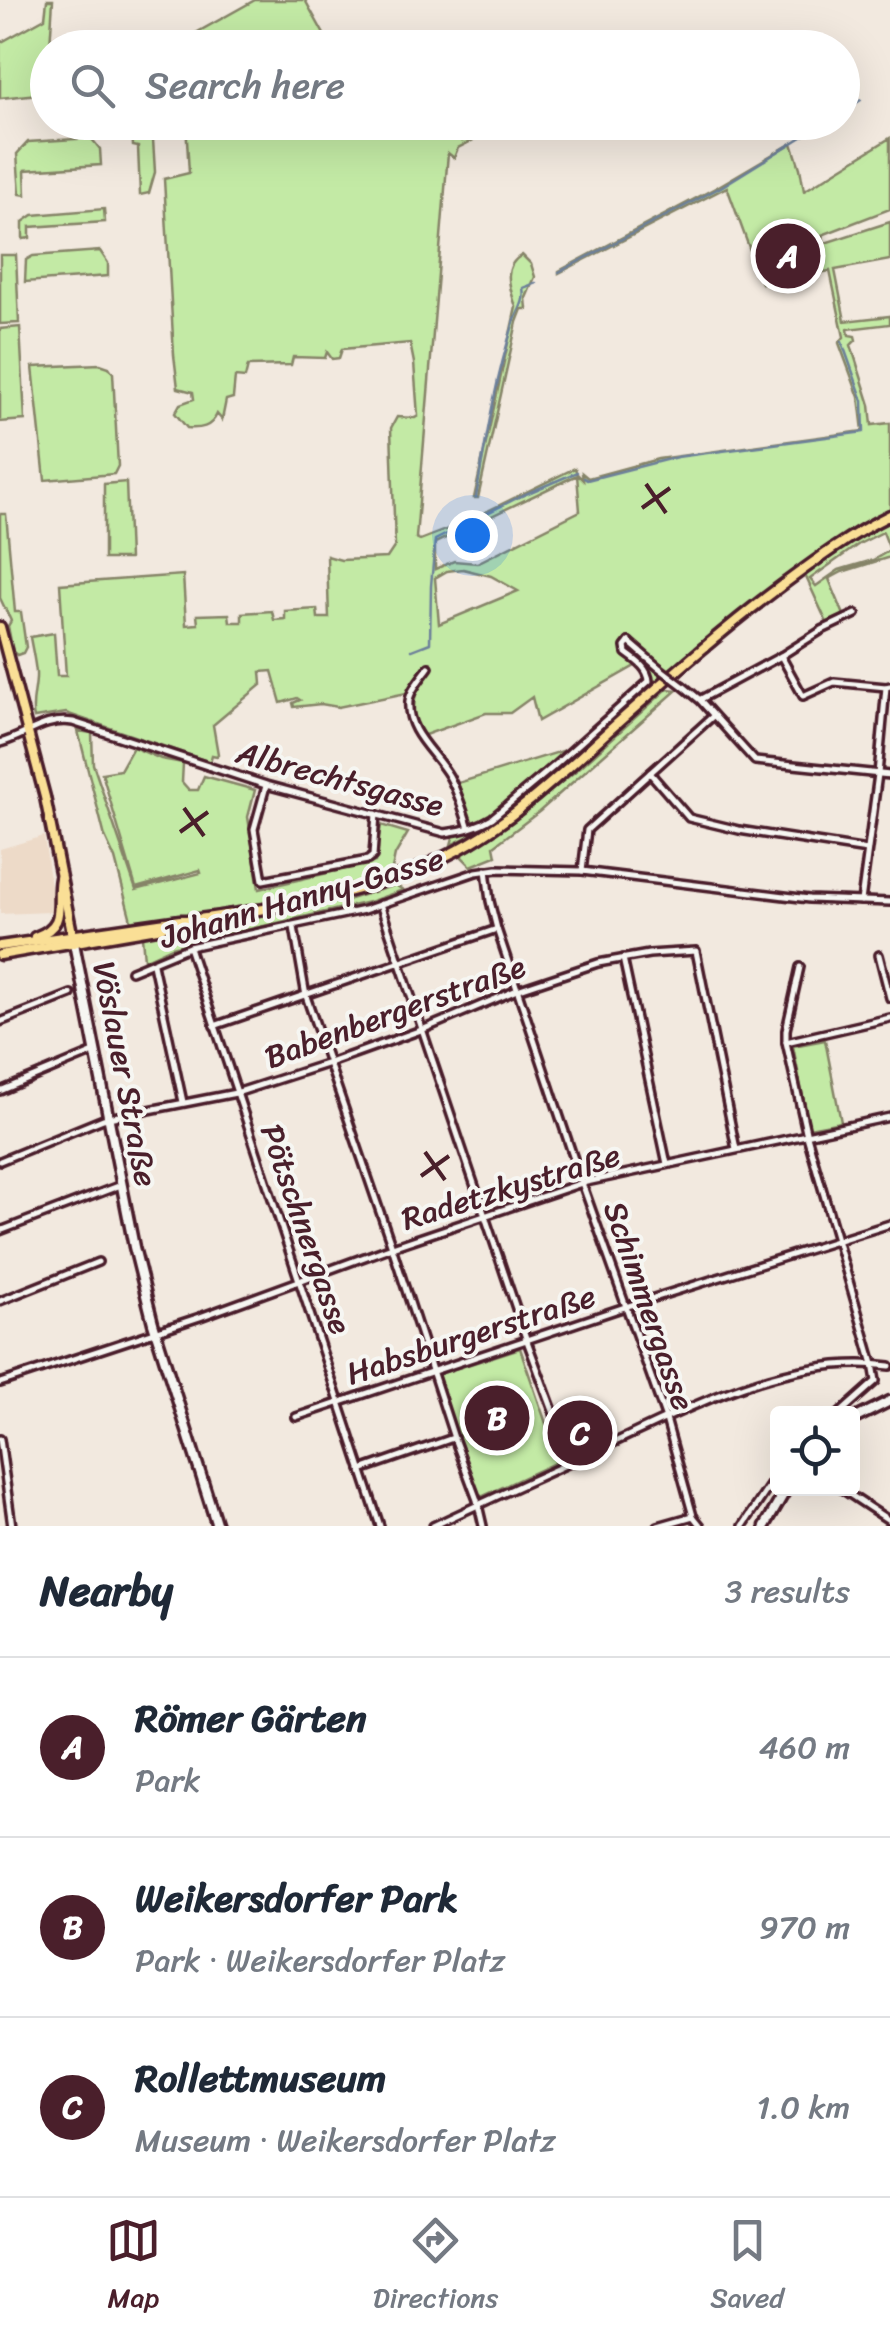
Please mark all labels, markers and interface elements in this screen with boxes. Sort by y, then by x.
search box [30,30,860,140]
text: Search here [145,52,345,119]
icon: search [65,58,120,113]
pin: A [756,218,820,294]
your location [447,510,498,561]
street label: Albrechtsgasse [229,724,450,834]
street label: Johann Hanny-Gasse [152,830,451,966]
street label: Babenbergerstraße [256,938,534,1086]
street label: Vöslauer Straße [75,957,175,1191]
street label: Pötschnergasse [243,1116,369,1342]
street label: Radetzkystraße [394,1127,628,1247]
street label: Schimmergasse [586,1193,712,1419]
street label: Habsburgerstraße [339,1268,603,1402]
pin: B [464,1380,530,1456]
pin: C [548,1396,612,1470]
map controls [770,1406,860,1496]
button: locate [770,1406,860,1496]
text: Nearby [40,1554,173,1628]
text: 3 results [725,1563,850,1620]
text: Römer Gärten [135,1685,367,1752]
text: A [62,1719,83,1776]
text: 460 m [759,1719,850,1776]
text: Park [135,1752,201,1809]
text: Weikersdorfer Park [135,1865,458,1932]
text: B [62,1899,83,1956]
text: 970 m [759,1899,850,1956]
text: Park · Weikersdorfer Platz [135,1932,505,1989]
text: Rollettmuseum [135,2045,386,2112]
text: C [63,2079,82,2136]
text: 1.0 km [756,2079,850,2136]
text: Museum · Weikersdorfer Platz [135,2112,556,2169]
tab: Map [106,2213,161,2322]
tab: Directions [373,2213,498,2322]
tab: Saved [710,2213,784,2322]

